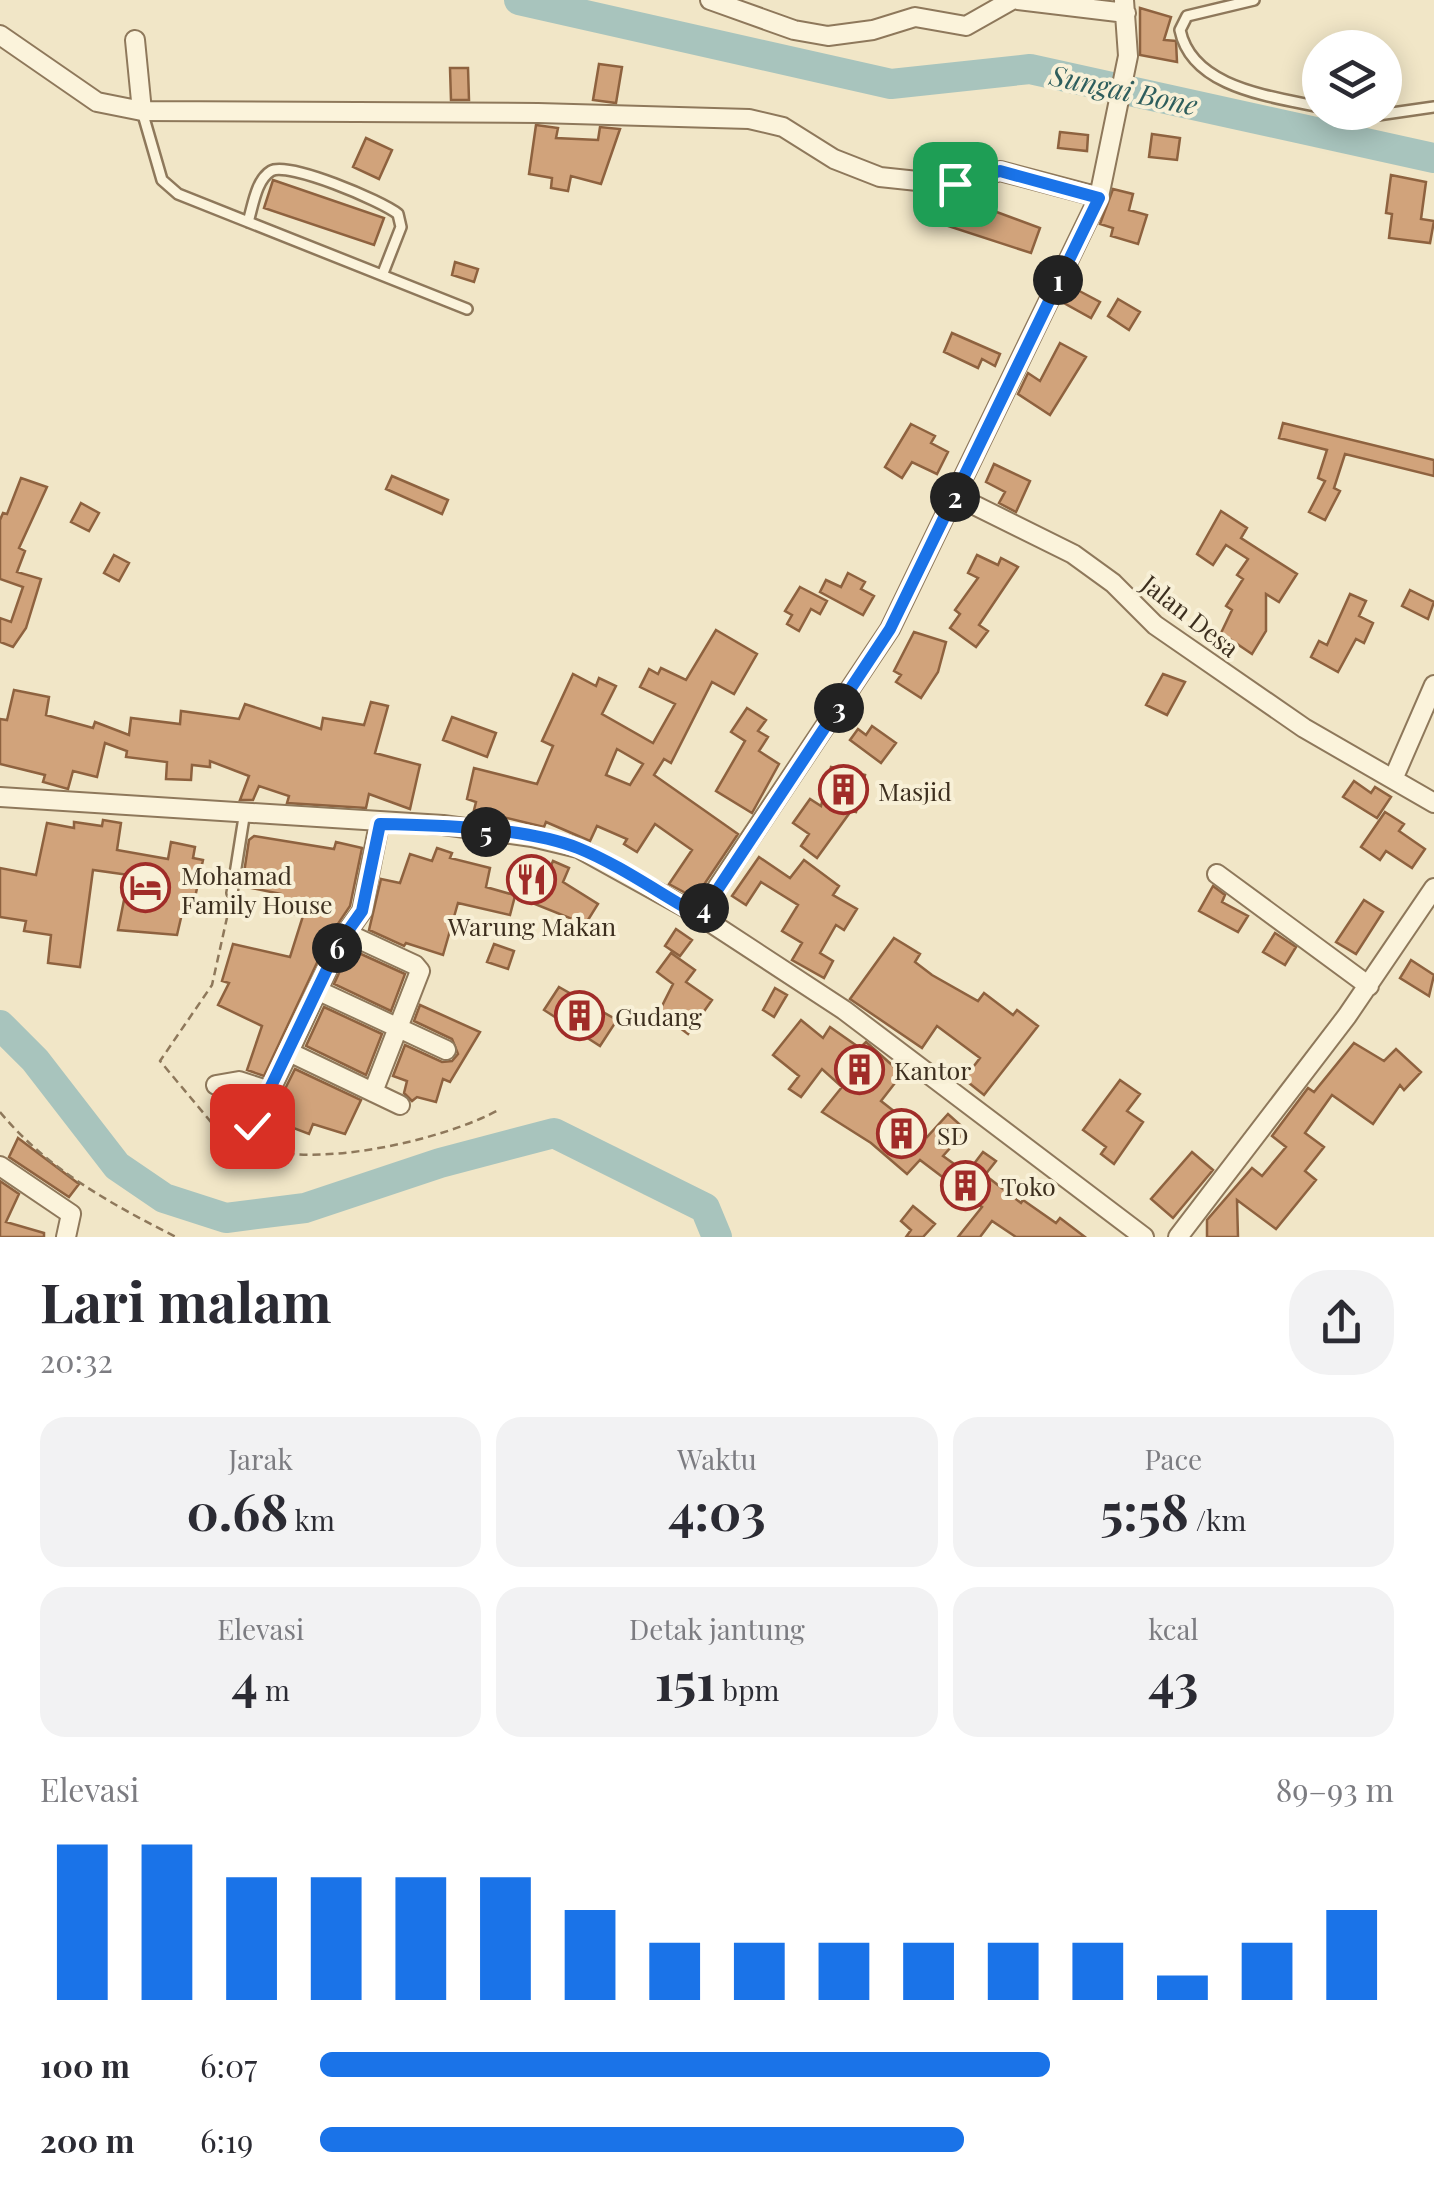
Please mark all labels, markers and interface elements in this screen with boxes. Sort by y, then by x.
map controls [1302,30,1402,130]
button: layers [1302,30,1402,130]
water label: Sungai Bone [1046,55,1201,123]
pin [913,142,998,227]
icon: arrive [928,157,983,212]
pin: 1 [1033,255,1083,305]
text: 1 [1053,261,1063,298]
pin: 2 [930,472,980,522]
text: 2 [948,478,962,515]
street label: Jalan Desa [1135,566,1247,664]
pin: 3 [814,683,864,733]
text: 3 [832,689,846,726]
building icon: Masjid [817,764,869,816]
place label: Masjid [878,774,952,807]
pin: 5 [461,807,511,857]
text: 5 [480,813,492,850]
restaurant icon: Warung Makan [506,853,558,905]
place label: Mohamad Family House [181,858,333,920]
hotel icon: Mohamad Family House [120,862,172,914]
pin: 4 [679,883,729,933]
text: 4 [697,889,711,926]
place label: Warung Makan [447,909,616,942]
pin: 6 [312,923,362,973]
text: 6 [329,929,345,966]
building icon: Gudang [554,989,606,1041]
place label: Gudang [615,999,703,1032]
building icon: Kantor [833,1043,885,1095]
place label: Kantor [894,1053,971,1086]
pin [210,1084,295,1169]
icon: check [225,1099,280,1154]
building icon: SD [876,1108,928,1160]
place label: SD [937,1118,969,1151]
building icon: Toko [940,1159,992,1211]
place label: Toko [1001,1169,1056,1202]
text: Lari malam [40,1263,332,1337]
button: share [1289,1270,1394,1375]
text: 20:32 [40,1338,113,1381]
text: Jarak [229,1440,293,1477]
text: Waktu [677,1440,757,1477]
text: Pace [1144,1440,1202,1477]
text: 0.68 [187,1477,288,1544]
text: 4:03 [668,1477,766,1544]
text: 5:58 [1100,1477,1189,1544]
text: km [288,1501,335,1538]
text: /km [1189,1501,1246,1538]
text: Elevasi [217,1610,304,1647]
text: Detak jantung [629,1610,805,1647]
text: kcal [1148,1610,1198,1647]
text: 4 [232,1647,258,1714]
text: 151 [655,1647,715,1714]
text: 43 [1148,1647,1198,1714]
text: m [258,1671,290,1708]
text: bpm [715,1671,779,1708]
text: Elevasi [40,1767,139,1810]
text: 89–93 m [1276,1767,1394,1810]
text: 100 m [40,2043,130,2086]
text: 6:07 [200,2043,257,2086]
text: 200 m [40,2118,134,2161]
text: 6:19 [200,2118,253,2161]

